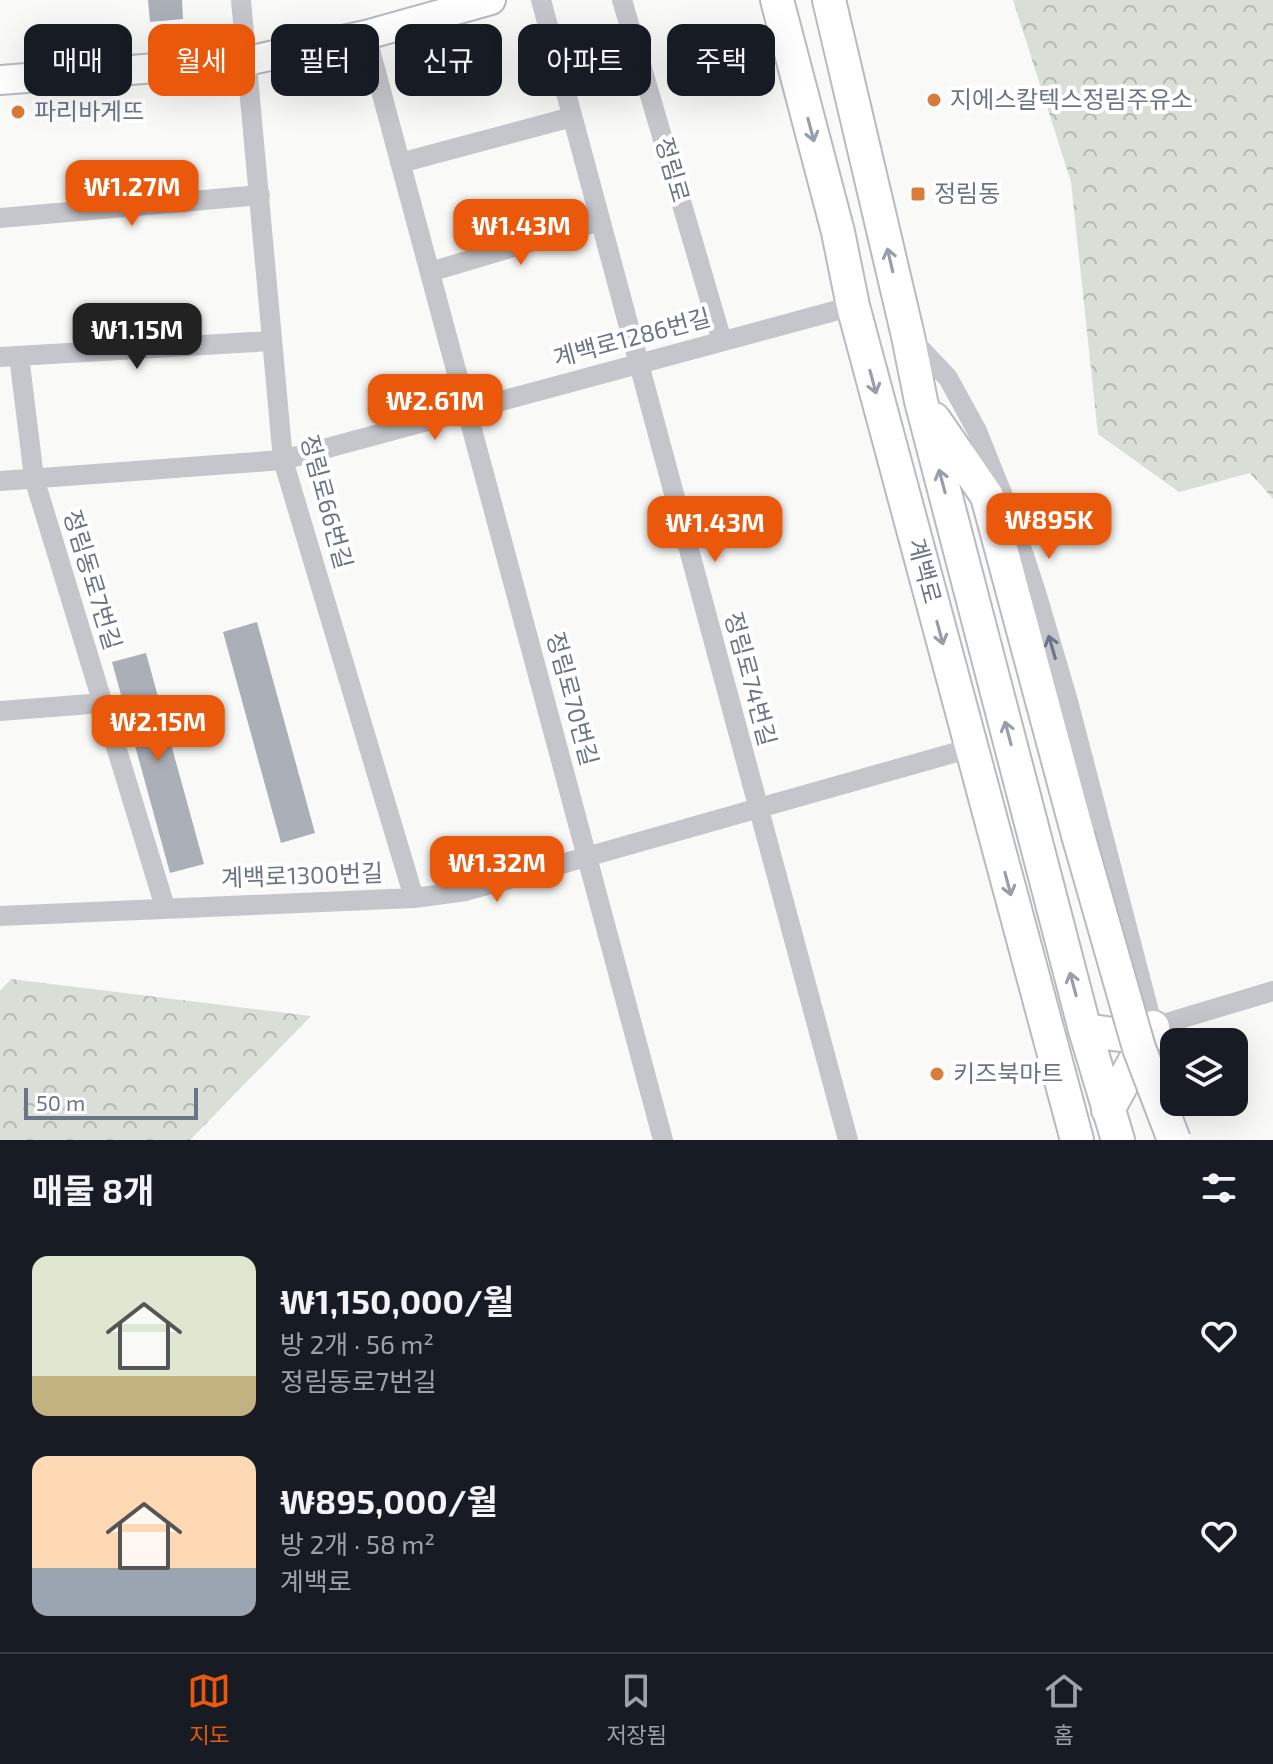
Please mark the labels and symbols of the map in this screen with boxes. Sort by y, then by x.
place label: 지에스칼텍스정림주유소 [950,84,1193,113]
marker: 지에스칼텍스정림주유소 [925,91,943,109]
place label: 파리바게뜨 [34,96,144,125]
marker: 파리바게뜨 [9,103,27,121]
one-way arrow [805,116,820,142]
street label: 정림로 [650,134,697,205]
pin: ₩1.27M [67,160,197,228]
place label: 정림동 [934,178,1000,207]
marker: 정림동 [909,185,927,203]
pin: ₩1.43M [456,199,586,267]
one-way arrow [882,247,897,273]
street label: 계백로1286번길 [550,302,713,371]
pin: ₩1.15M [72,303,202,371]
one-way arrow [866,368,881,394]
pin: ₩2.61M [370,374,500,442]
street label: 정림로66번길 [296,431,359,572]
one-way arrow [933,469,948,495]
pin: ₩895K [993,493,1105,561]
pin: ₩1.43M [650,496,780,564]
street label: 정림동로7번길 [58,506,128,653]
street label: 계백로 [903,535,948,606]
street label: 정림로74번길 [720,608,783,749]
one-way arrow [934,620,949,646]
street label: 정림로70번길 [542,629,605,769]
one-way arrow [1044,634,1059,660]
pin: ₩2.15M [93,695,223,763]
one-way arrow [1000,720,1015,746]
pin: ₩1.32M [432,836,562,904]
street label: 계백로1300번길 [220,857,384,892]
one-way arrow [1001,871,1016,897]
one-way arrow [1065,972,1080,998]
place label: 키즈북마트 [953,1058,1063,1087]
marker: 키즈북마트 [928,1065,946,1083]
scale bar [24,1084,198,1120]

